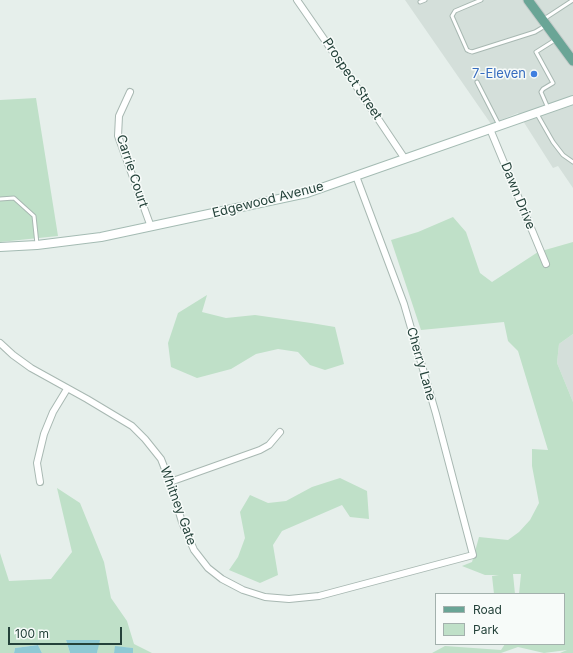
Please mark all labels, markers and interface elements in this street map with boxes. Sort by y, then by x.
street label: Prospect Street [319,35,385,123]
place label: 7-Eleven [472,66,526,82]
marker: 7-Eleven [529,69,539,79]
street label: Carrie Court [113,133,151,209]
street label: Dawn Drive [497,160,539,232]
street label: Edgewood Avenue [211,179,325,221]
street label: Cherry Lane [403,325,439,403]
street label: Whitney Gate [157,465,199,547]
legend [435,593,565,645]
text: Road [473,602,502,617]
scale bar [10,619,124,645]
text: Park [473,622,499,637]
text: 100 m [15,626,49,641]

